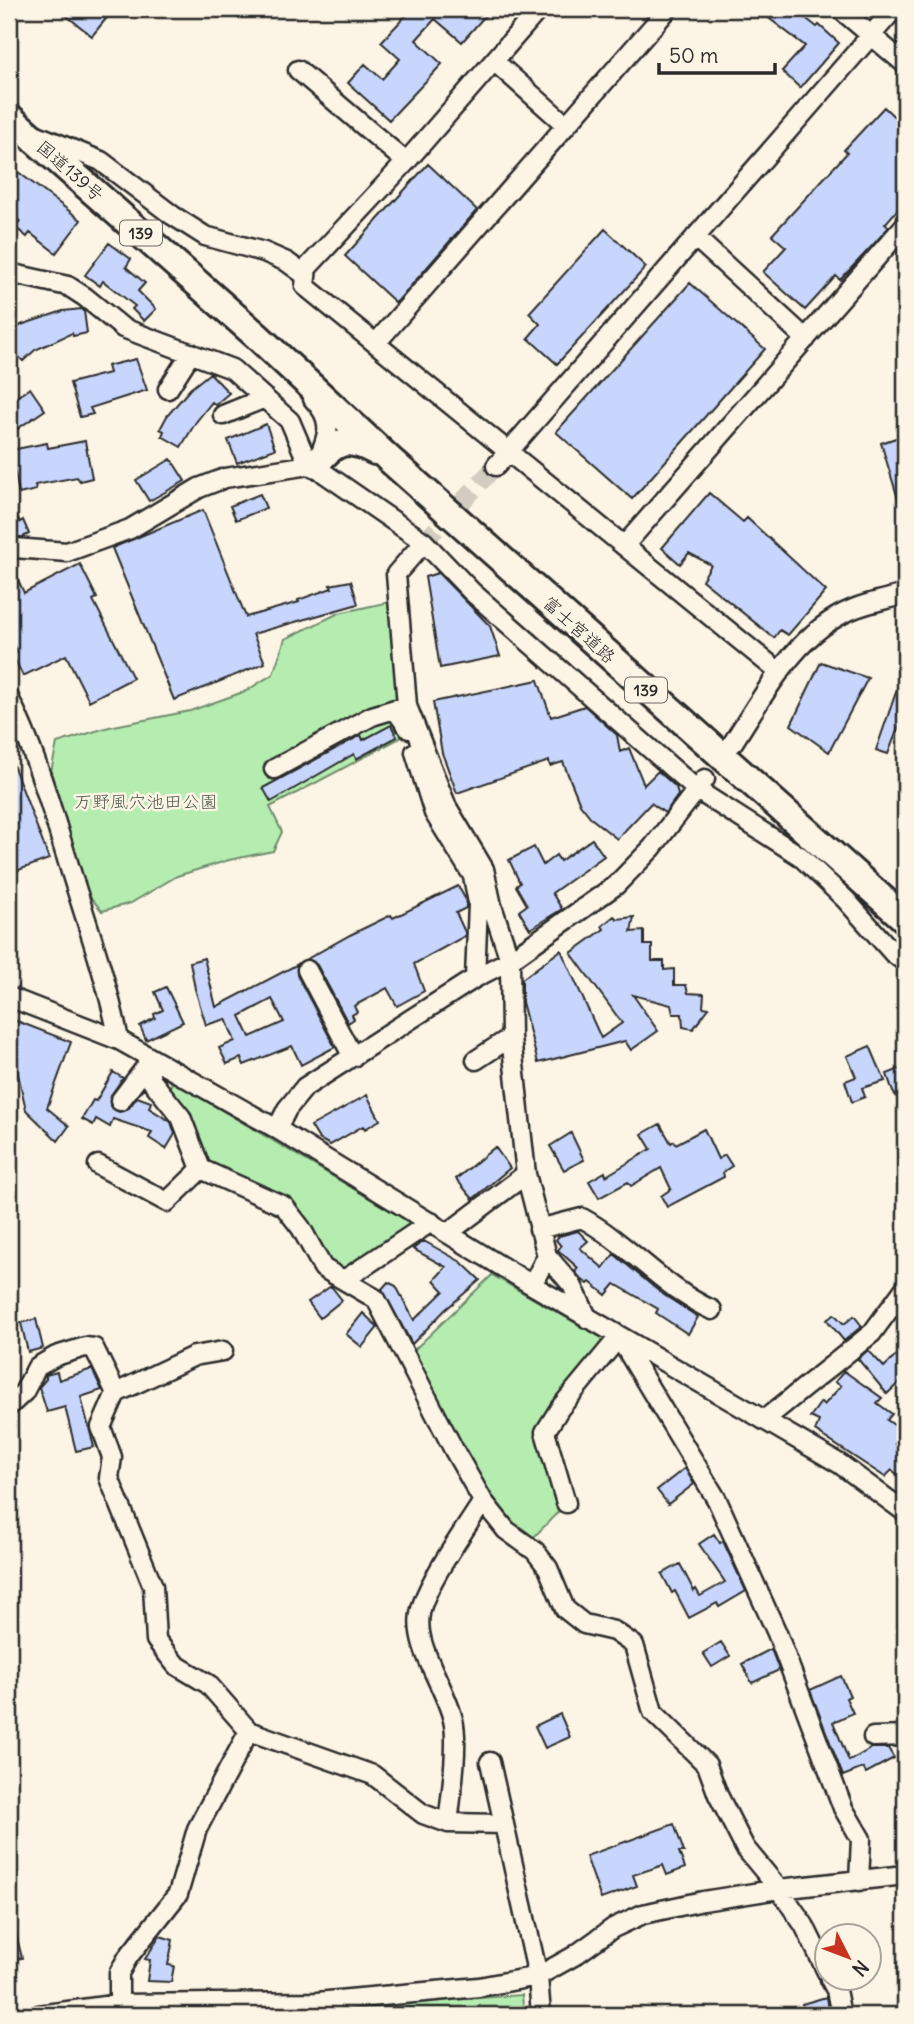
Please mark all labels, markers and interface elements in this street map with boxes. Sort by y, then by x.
scale bar [659,32,774,76]
text: 50 m [669,42,718,69]
street label: 国道139号 [32,135,109,206]
road number: 139 [120,220,162,246]
street label: 富士宮道路 [538,591,620,668]
road number: 139 [625,678,667,702]
park label: 万野風穴池田公園 [74,790,218,813]
north arrow [813,1923,883,1993]
text: N [847,1955,874,1981]

